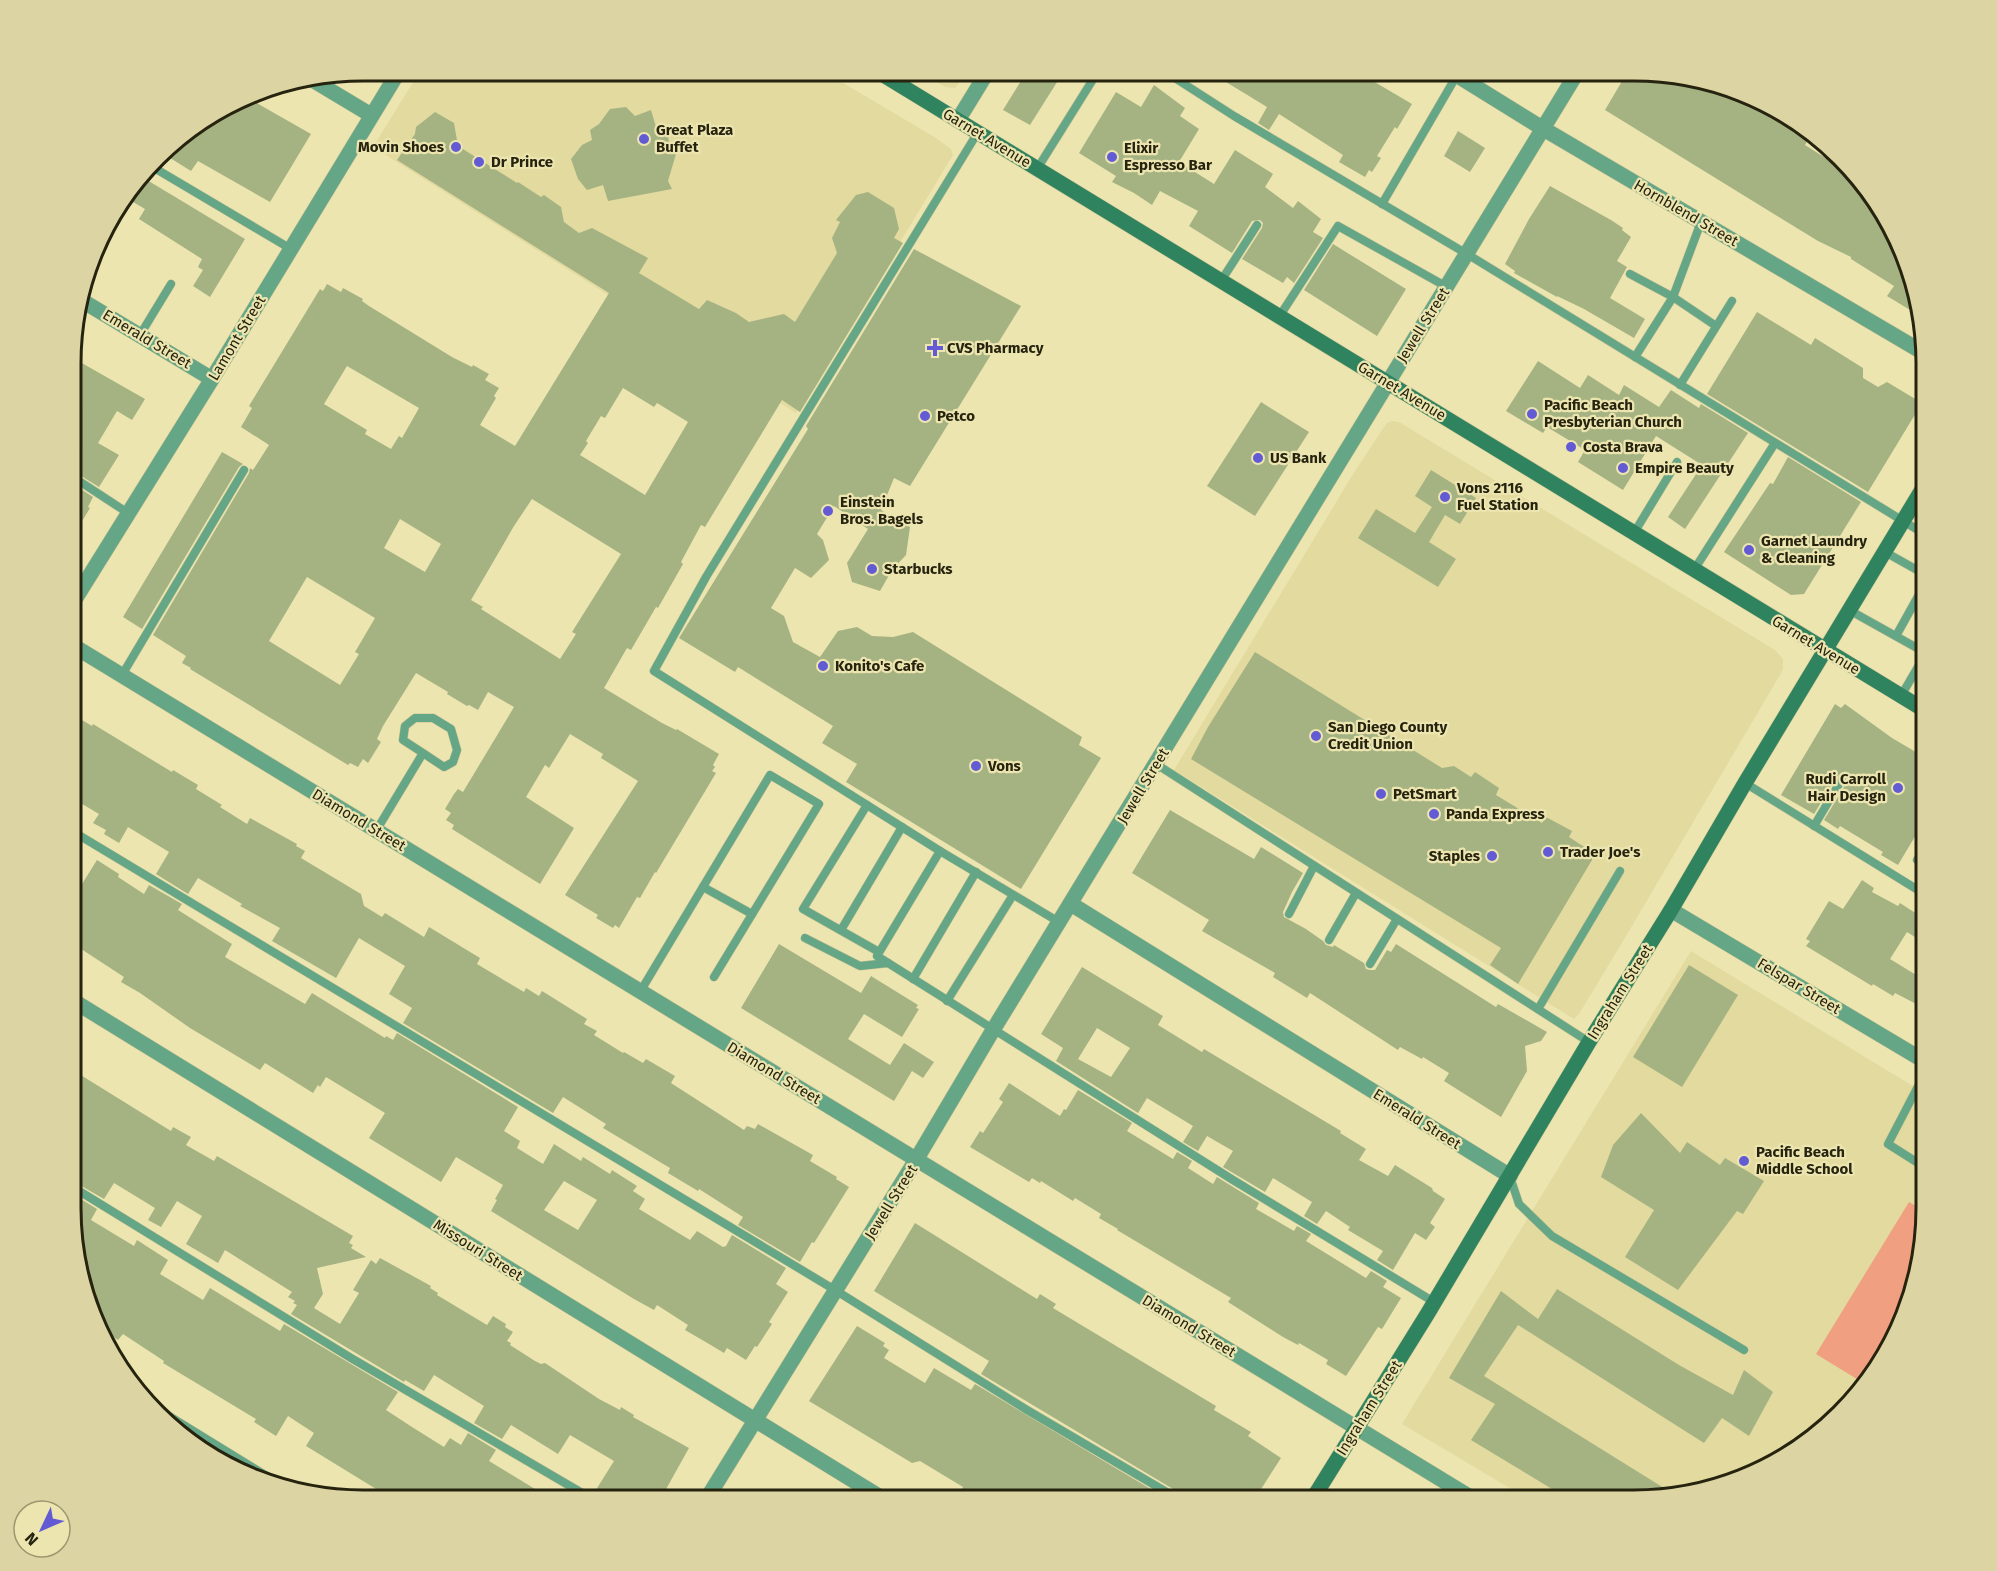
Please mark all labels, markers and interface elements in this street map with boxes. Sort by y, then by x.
street label: Garnet Avenue [940,105,1034,171]
place label: Great Plaza Buffet [656,121,733,156]
marker: Great Plaza Buffet [637,132,651,146]
place label: Movin Shoes [358,138,444,156]
place label: Elixir Espresso Bar [1124,139,1213,174]
marker: Movin Shoes [449,140,463,154]
marker: Elixir Espresso Bar [1105,150,1119,164]
place label: Dr Prince [491,153,553,171]
marker: Dr Prince [472,155,486,169]
street label: Hornblend Street [1631,176,1742,250]
street label: Jewell Street [1393,284,1453,366]
street label: Lamont Street [205,292,270,384]
street label: Emerald Street [99,305,195,373]
place label: CVS Pharmacy [947,339,1044,357]
marker: CVS Pharmacy [928,341,942,355]
street label: Garnet Avenue [1355,358,1449,424]
place label: Pacific Beach Presbyterian Church [1544,396,1682,431]
place label: Petco [937,407,975,425]
marker: Pacific Beach Presbyterian Church [1525,407,1539,421]
marker: Petco [918,409,932,423]
place label: Costa Brava [1583,438,1663,456]
marker: Costa Brava [1564,440,1578,454]
place label: US Bank [1270,449,1327,467]
marker: US Bank [1251,451,1265,465]
place label: Empire Beauty [1635,459,1734,477]
marker: Empire Beauty [1616,461,1630,475]
place label: Vons 2116 Fuel Station [1456,479,1538,514]
marker: Vons 2116 Fuel Station [1438,490,1452,504]
place label: Einstein Bros. Bagels [840,493,923,528]
marker: Einstein Bros. Bagels [821,504,835,518]
place label: Garnet Laundry & Cleaning [1761,532,1867,567]
marker: Garnet Laundry & Cleaning [1742,543,1756,557]
place label: Starbucks [884,560,953,578]
marker: Starbucks [865,562,879,576]
street label: Garnet Avenue [1769,612,1863,678]
place label: Konito's Cafe [835,657,924,675]
marker: Konito's Cafe [816,659,830,673]
place label: San Diego County Credit Union [1328,718,1448,753]
marker: San Diego County Credit Union [1309,729,1323,743]
street label: Jewell Street [1113,744,1173,827]
place label: Vons [987,757,1021,775]
marker: Vons [969,759,983,773]
place label: Rudi Carroll Hair Design [1805,770,1887,805]
marker: Rudi Carroll Hair Design [1891,781,1905,795]
street label: Diamond Street [309,785,410,855]
place label: PetSmart [1393,785,1457,803]
marker: PetSmart [1374,787,1388,801]
place label: Panda Express [1446,805,1545,823]
marker: Panda Express [1427,807,1441,821]
place label: Trader Joe's [1560,843,1641,861]
marker: Trader Joe's [1541,845,1555,859]
place label: Staples [1429,847,1480,865]
marker: Staples [1485,849,1499,863]
street label: Ingraham Street [1584,941,1657,1043]
street label: Felspar Street [1754,954,1844,1018]
street label: Diamond Street [724,1038,825,1108]
street label: Emerald Street [1370,1085,1465,1153]
place label: Pacific Beach Middle School [1756,1143,1853,1178]
marker: Pacific Beach Middle School [1737,1154,1751,1168]
street label: Jewell Street [861,1161,921,1243]
street label: Missouri Street [430,1215,526,1285]
street label: Diamond Street [1139,1291,1240,1361]
street label: Ingraham Street [1333,1357,1406,1459]
north arrow [12,1499,72,1559]
text: N [21,1529,42,1549]

